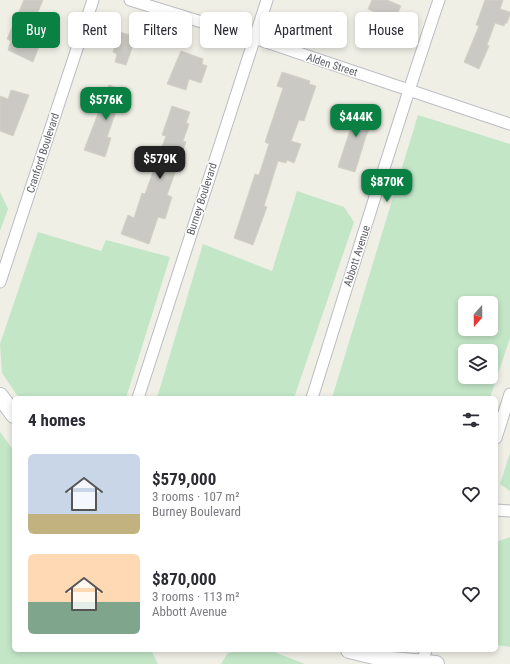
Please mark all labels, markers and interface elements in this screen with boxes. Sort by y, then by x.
chip: Buy [12,12,60,48]
chip: Rent [68,12,121,48]
chip: Filters [129,12,192,48]
chip: New [200,12,252,48]
chip: Apartment [260,12,347,48]
chip: House [355,12,418,48]
street label: Alden Street [305,51,359,79]
pin: $576K [78,87,134,121]
text: $576K [89,92,123,107]
pin: $444K [328,104,384,138]
text: $444K [339,109,373,124]
street label: Cranford Boulevard [24,111,62,195]
pin: $579K [132,146,188,180]
text: $579K [143,151,177,166]
street label: Burney Boulevard [184,161,220,237]
pin: $870K [359,169,415,203]
text: $870K [370,174,404,189]
street label: Abbott Avenue [341,224,373,288]
north arrow [458,296,498,336]
map controls [458,296,498,384]
button: layers [458,344,498,384]
icon: filters [460,409,482,431]
text: 4 homes [28,410,86,430]
text: $579,000 [152,469,216,489]
icon: home [60,470,108,518]
icon: heart [460,483,482,505]
text: 3 rooms · 107 m² [152,489,239,504]
text: Burney Boulevard [152,504,241,519]
text: $870,000 [152,569,216,589]
icon: home [60,570,108,618]
icon: heart [460,583,482,605]
text: 3 rooms · 113 m² [152,589,239,604]
text: Abbott Avenue [152,604,227,619]

